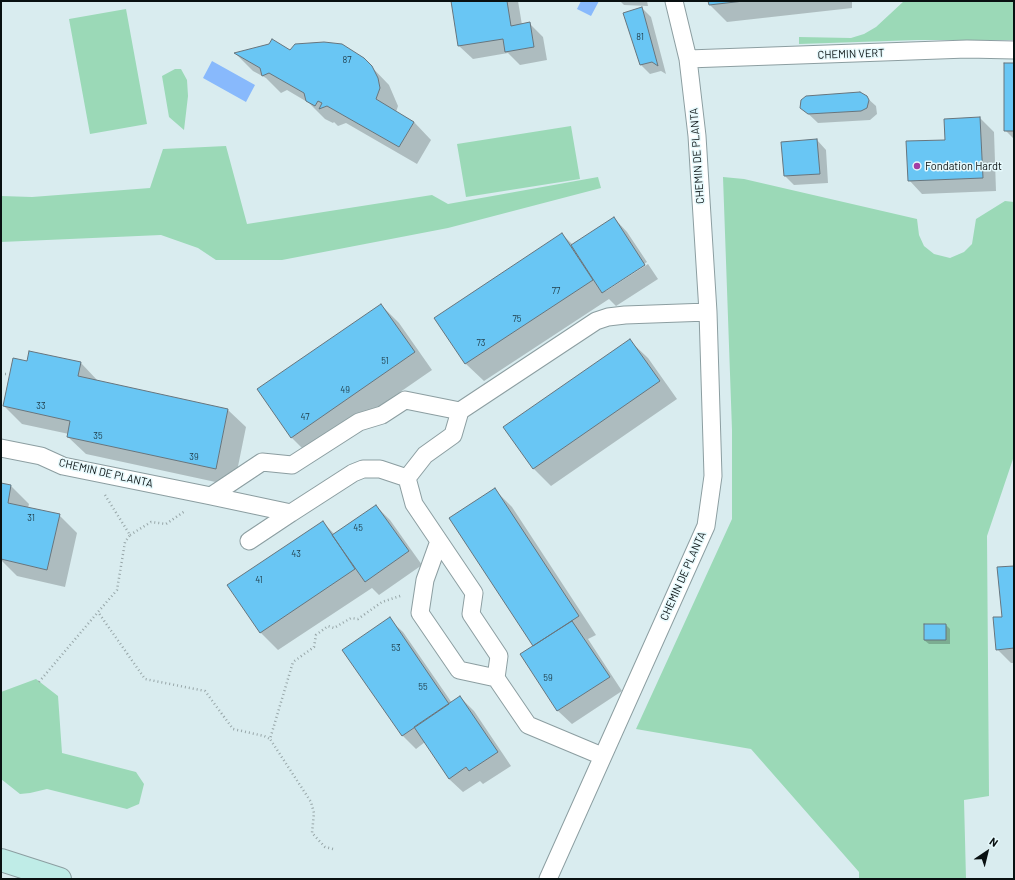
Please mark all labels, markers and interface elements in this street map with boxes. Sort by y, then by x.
house number: 81 [636,32,644,42]
street label: CHEMIN VERT [817,46,885,62]
house number: 87 [343,55,351,65]
street label: CHEMIN DE PLANTA [687,108,707,204]
place label: Fondation Hardt [925,159,1002,173]
marker: Fondation Hardt [912,161,922,171]
house number: 77 [552,286,560,296]
house number: 75 [513,314,521,324]
house number: 73 [477,338,485,348]
house number: 51 [381,356,389,366]
house number: 49 [340,385,350,395]
house number: 33 [36,401,46,411]
house number: 47 [301,412,309,422]
house number: 35 [93,431,103,441]
house number: 39 [189,452,199,462]
street label: CHEMIN DE PLANTA [58,456,154,490]
house number: 31 [27,513,35,523]
house number: 45 [353,523,363,533]
street label: CHEMIN DE PLANTA [657,529,709,623]
house number: 43 [291,549,301,559]
house number: 41 [255,575,263,585]
house number: 53 [391,643,401,653]
house number: 59 [543,673,553,683]
house number: 55 [418,682,428,692]
north arrow [967,832,1007,872]
text: N [987,834,1001,849]

